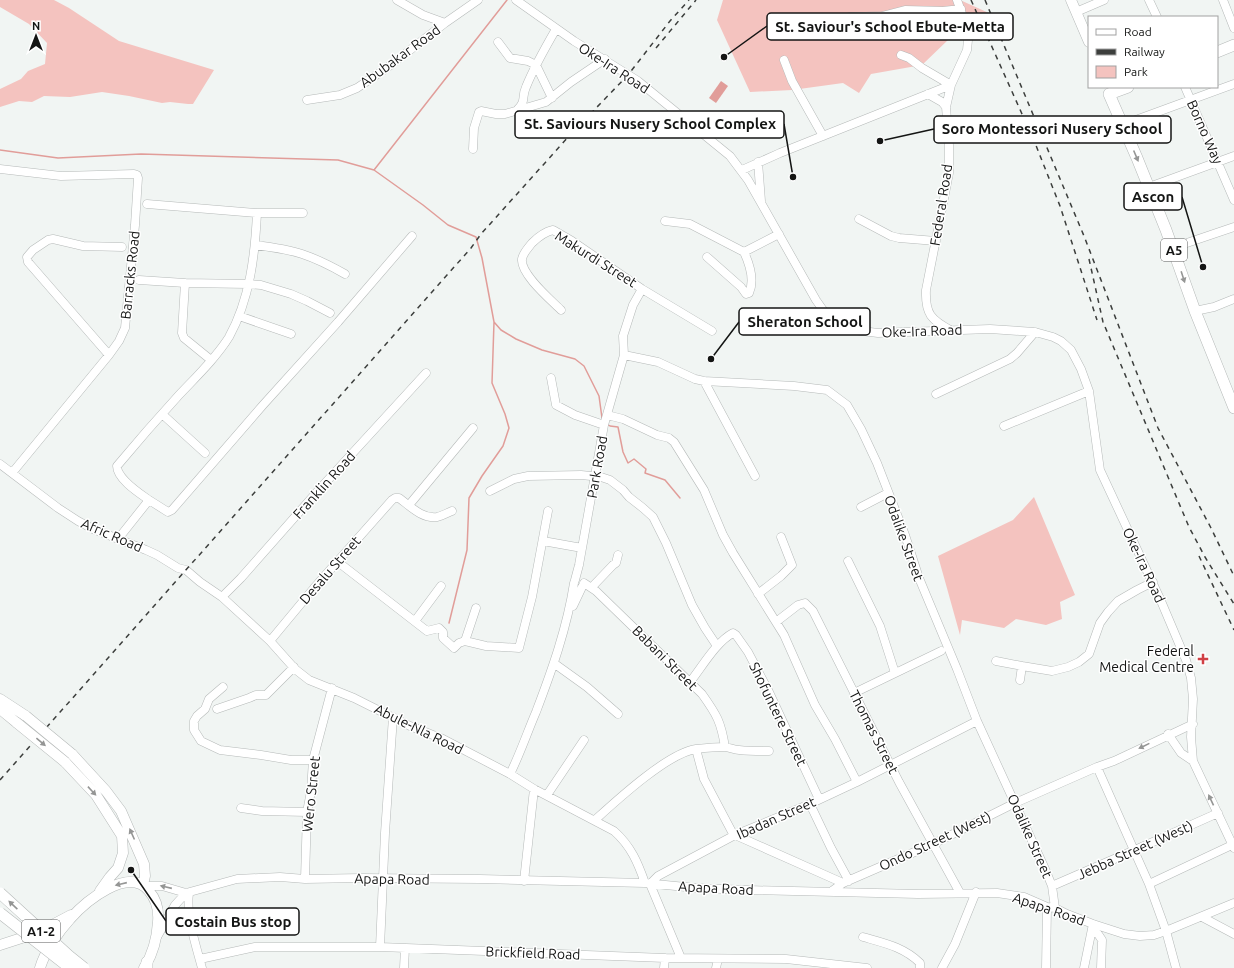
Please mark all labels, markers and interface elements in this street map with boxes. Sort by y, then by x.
callout: St. Saviour's School Ebute-Metta [767,13,1013,40]
north arrow [16,16,56,56]
legend [1088,16,1218,88]
text: St. Saviour's School Ebute-Metta [775,18,1005,35]
text: N [32,20,40,32]
street label: Abubakar Road [357,21,443,91]
text: Road [1124,25,1152,38]
street label: Oke-Ira Road [576,39,652,97]
text: Railway [1124,45,1165,58]
text: Park [1124,65,1148,78]
street label: Borno Way [1184,98,1226,167]
callout: St. Saviours Nusery School Complex [515,111,784,138]
text: St. Saviours Nusery School Complex [524,115,776,132]
callout: Soro Montessori Nusery School [934,116,1171,143]
text: Soro Montessori Nusery School [942,120,1163,137]
one-way arrow [1133,150,1139,161]
street label: Federal Road [927,163,955,247]
callout: Ascon [1124,183,1182,210]
text: Ascon [1132,188,1174,205]
street label: Makurdi Street [552,227,640,291]
street label: Barracks Road [117,230,143,320]
road number: A5 [1161,239,1187,261]
one-way arrow [1180,271,1186,283]
callout: Sheraton School [739,308,870,335]
text: Sheraton School [748,313,863,330]
street label: Oke-Ira Road [881,322,963,340]
street label: Park Road [584,434,610,500]
street label: Franklin Road [290,448,358,522]
street label: Odalike Street [881,493,927,584]
street label: Afric Road [79,515,145,555]
street label: Oke-Ira Road [1120,525,1168,605]
street label: Desalu Street [296,532,364,607]
street label: Babani Street [629,622,701,694]
place label: Federal Medical Centre [1099,643,1194,675]
marker: Federal Medical Centre [1197,653,1209,665]
street label: Shofuntere Street [746,660,810,769]
street label: Thomas Street [846,688,902,777]
street label: Abule-Nla Road [372,701,466,757]
one-way arrow [36,738,47,747]
one-way arrow [1139,743,1150,749]
street label: Wero Street [299,755,323,833]
one-way arrow [87,785,96,796]
street label: Odalike Street [1004,792,1056,881]
street label: Ibadan Street [734,793,818,843]
one-way arrow [1208,794,1214,806]
street label: Ondo Street (West) [876,808,994,874]
street label: Jebba Street (West) [1075,817,1195,883]
one-way arrow [129,829,135,840]
street label: Apapa Road [354,870,430,888]
street label: Apapa Road [678,878,754,898]
one-way arrow [115,881,128,887]
one-way arrow [160,884,172,890]
street label: Apapa Road [1011,889,1087,929]
one-way arrow [8,900,18,910]
callout: Costain Bus stop [166,908,299,935]
text: Costain Bus stop [174,913,292,930]
road number: A1-2 [22,920,60,942]
street label: Brickfield Road [485,943,581,963]

